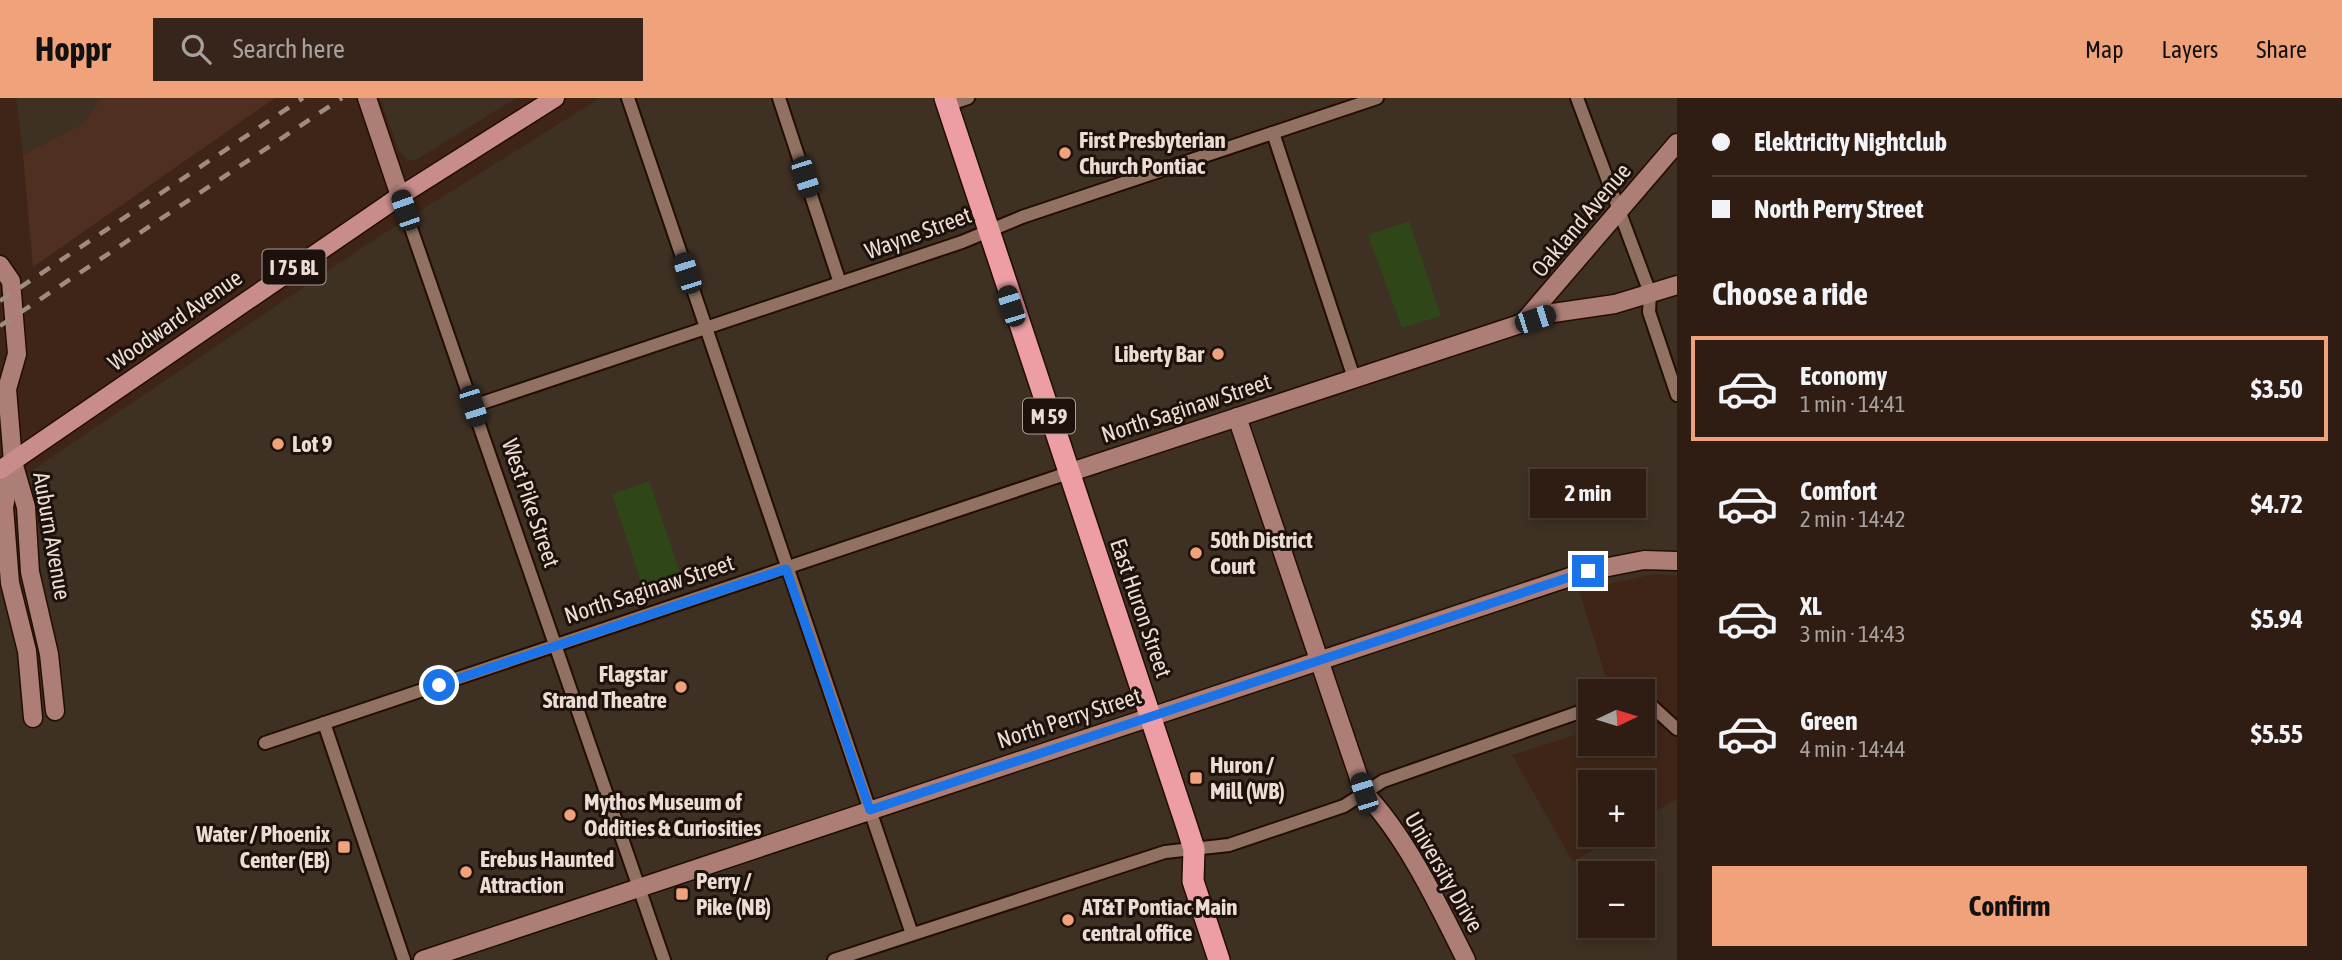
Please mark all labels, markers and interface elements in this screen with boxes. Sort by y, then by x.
search box [153,18,643,81]
text: Hoppr [35,30,111,68]
icon: search [177,30,215,68]
text: Search here [233,34,345,64]
text: Map [2085,36,2124,63]
text: Layers [2162,36,2218,63]
text: Share [2256,36,2307,63]
place label: First Presbyterian Church Pontiac [1079,127,1226,179]
text: Elektricity Nightclub [1754,127,1947,157]
marker: First Presbyterian Church Pontiac [1057,145,1073,161]
car [789,154,822,200]
street label: Oakland Avenue [1526,158,1636,282]
car [389,187,422,233]
text: North Perry Street [1754,194,1924,224]
street label: Wayne Street [861,202,975,264]
road number: I 75 BL [262,250,326,284]
car [671,250,704,296]
street label: Woodward Avenue [103,264,247,376]
text: Choose a ride [1712,275,1868,312]
car [995,283,1028,329]
car [1512,303,1559,335]
place label: Liberty Bar [1114,341,1205,367]
marker: Liberty Bar [1210,346,1226,362]
icon: car [1716,357,1779,420]
text: Economy [1800,361,1887,391]
street label: North Saginaw Street [1098,368,1274,448]
text: $3.50 [2251,374,2303,404]
car [457,383,490,429]
text: 1 min · 14:41 [1800,391,1906,417]
road number: M 59 [1023,398,1075,434]
place label: Lot 9 [292,431,332,457]
street label: West Pike Street [497,435,565,571]
marker: Lot 9 [270,436,286,452]
street label: Auburn Avenue [28,470,76,602]
callout: 2 min [1530,470,1646,518]
icon: car [1716,472,1779,535]
text: Comfort [1800,476,1877,506]
text: 2 min [1565,480,1611,506]
text: $4.72 [2251,489,2303,519]
text: 2 min · 14:42 [1800,506,1906,532]
place label: 50th District Court [1210,527,1313,579]
street label: East Huron Street [1105,535,1177,681]
marker: 50th District Court [1188,545,1204,561]
street label: North Saginaw Street [561,549,737,629]
route end [1572,555,1604,587]
icon: car [1716,587,1779,650]
text: XL [1800,591,1822,621]
text: $5.94 [2251,604,2303,634]
text: 3 min · 14:43 [1800,621,1906,647]
place label: Flagstar Strand Theatre [543,661,668,713]
route start [423,669,455,701]
marker: Flagstar Strand Theatre [673,679,689,695]
north arrow [1578,679,1656,756]
map controls [1578,679,1655,938]
street label: North Perry Street [994,682,1144,754]
icon: car [1716,702,1779,765]
text: Green [1800,706,1858,736]
text: $5.55 [2251,719,2303,749]
text: 4 min · 14:44 [1800,736,1906,762]
place label: Huron / Mill (WB) [1210,752,1285,804]
marker: Huron / Mill (WB) [1188,770,1204,786]
car [1348,770,1381,816]
button: + [1578,770,1655,847]
place label: Mythos Museum of Oddities & Curiosities [584,789,762,841]
marker: Mythos Museum of Oddities & Curiosities [562,807,578,823]
street label: University Drive [1399,808,1489,936]
place label: Water / Phoenix Center (EB) [195,821,330,873]
marker: Water / Phoenix Center (EB) [336,839,352,855]
place label: Erebus Haunted Attraction [479,846,614,898]
button: − [1578,861,1655,938]
marker: Erebus Haunted Attraction [458,864,474,880]
button: Confirm [1712,866,2307,946]
place label: Perry / Pike (NB) [696,868,771,920]
marker: Perry / Pike (NB) [674,886,690,902]
place label: AT&T Pontiac Main central office [1081,894,1237,946]
marker: AT&T Pontiac Main central office [1060,912,1076,928]

